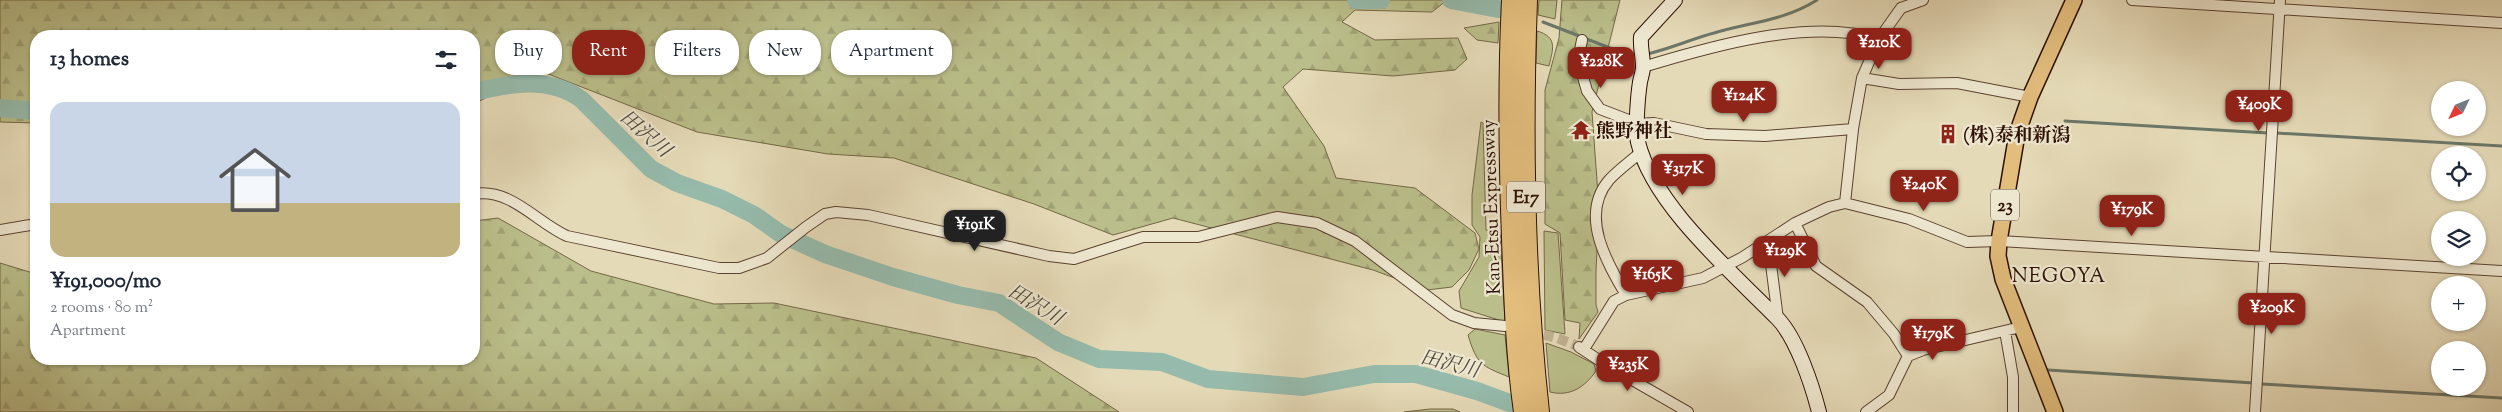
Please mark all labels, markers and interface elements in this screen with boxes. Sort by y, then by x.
pin: ¥210K [1844,28,1914,70]
chip: Buy [495,30,562,75]
chip: Rent [572,30,645,75]
chip: Filters [655,30,739,75]
chip: New [749,30,821,75]
chip: Apartment [831,30,952,75]
text: ¥210K [1858,32,1900,55]
text: 13 homes [50,45,129,75]
icon: filters [432,46,460,74]
pin: ¥228K [1566,46,1636,89]
text: ¥228K [1579,51,1623,74]
pin: ¥124K [1709,80,1779,123]
north arrow [2431,81,2486,136]
map controls [2431,81,2486,396]
text: ¥124K [1723,85,1765,108]
pin: ¥409K [2224,90,2294,132]
text: ¥409K [2236,94,2282,117]
water label: 田沢川 [612,104,678,167]
street label: Kan-Etsu Expressway [1476,118,1509,295]
temple icon: 熊野神社 [1570,119,1592,141]
place label: 熊野神社 [1596,119,1672,146]
building icon: (株)泰和新潟 [1937,123,1959,145]
place label: (株)泰和新潟 [1963,123,2070,150]
icon: home [210,135,300,225]
button: locate [2431,146,2486,201]
pin: ¥317K [1648,154,1718,196]
text: ¥317K [1662,158,1704,181]
pin: ¥240K [1889,170,1959,212]
text: ¥240K [1901,174,1947,197]
road number: E17 [1507,182,1545,212]
road number: 23 [1991,190,2019,220]
pin: ¥179K [2097,194,2167,237]
text: ¥179K [2111,199,2153,222]
pin: ¥191K [940,210,1010,252]
button: layers [2431,211,2486,266]
text: ¥191K [955,214,995,237]
pin: ¥129K [1750,236,1820,278]
text: ¥129K [1764,240,1806,263]
pin: ¥165K [1617,260,1687,302]
district label: NEGOYA [2012,263,2106,292]
text: ¥165K [1632,264,1672,287]
text: ¥191,000/mo [50,267,161,297]
button: + [2431,276,2486,331]
water label: 田沢川 [1002,278,1070,335]
pin: ¥209K [2237,292,2307,335]
text: 2 rooms · 80 m² [50,297,153,320]
text: ¥209K [2249,297,2295,320]
pin: ¥179K [1898,318,1968,361]
text: Apartment [50,320,126,343]
text: ¥179K [1912,323,1954,346]
button: − [2431,341,2486,396]
water label: 田沢川 [1417,344,1484,387]
pin: ¥235K [1593,350,1663,392]
text: ¥235K [1607,354,1649,377]

